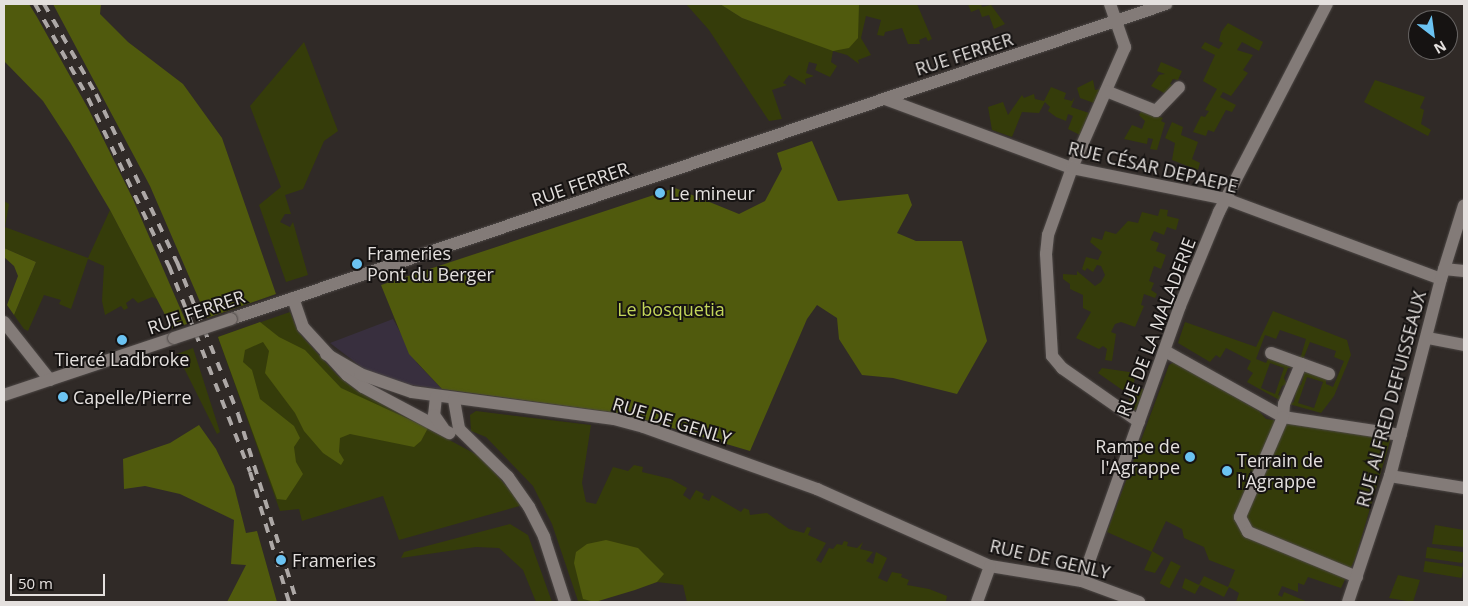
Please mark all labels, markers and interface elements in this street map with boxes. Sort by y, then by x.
north arrow [1408,10,1458,60]
street label: RUE FERRER [912,28,1016,80]
text: N [1431,36,1450,59]
street label: RUE CÉSAR DEPAEPE [1066,137,1240,197]
street label: RUE FERRER [528,157,632,211]
place label: Le mineur [670,182,755,204]
marker: Le mineur [654,187,666,199]
street label: RUE DE LA MALADERIE [1112,235,1200,419]
place label: Frameries Pont du Berger [367,243,494,286]
marker: Frameries Pont du Berger [351,258,363,270]
street label: RUE FERRER [144,285,248,339]
street label: RUE ALFRED DEFUISSEAUX [1352,289,1430,509]
park label: Le bosquetia [617,298,725,320]
marker: Tiercé Ladbroke [116,334,128,346]
place label: Tiercé Ladbroke [55,348,189,370]
place label: Capelle/Pierre [73,386,192,408]
marker: Capelle/Pierre [57,391,69,403]
street label: RUE DE GENLY [610,393,734,449]
place label: Rampe de l'Agrappe [1095,436,1180,478]
place label: Terrain de l'Agrappe [1237,450,1323,492]
marker: Rampe de l'Agrappe [1184,451,1196,463]
marker: Terrain de l'Agrappe [1221,465,1233,477]
street label: RUE DE GENLY [988,535,1112,583]
place label: Frameries [292,549,376,571]
marker: Frameries [274,553,288,567]
scale bar [12,564,108,596]
text: 50 m [18,573,53,593]

